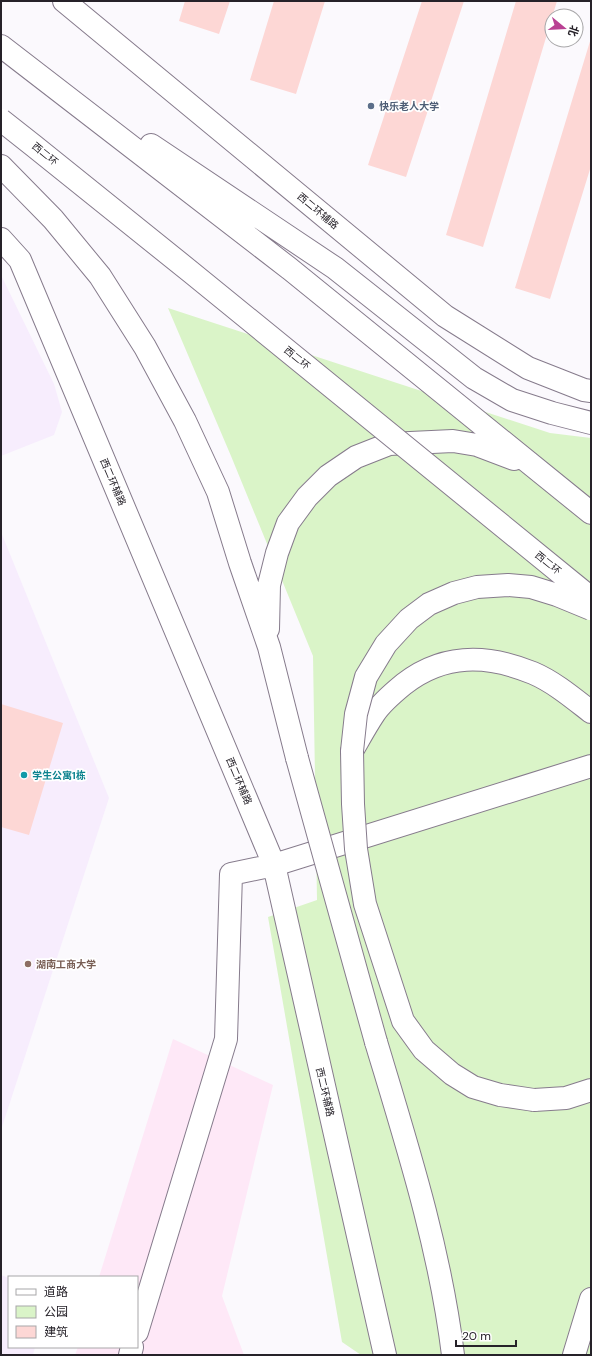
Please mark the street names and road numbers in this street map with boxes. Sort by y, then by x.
street label: 西二环 [29,140,61,168]
street label: 西二环辅路 [295,190,341,232]
street label: 西二环 [281,344,313,372]
street label: 西二环辅路 [97,456,129,508]
street label: 西二环 [532,549,564,577]
street label: 西二环辅路 [223,755,255,807]
street label: 西二环辅路 [313,1066,337,1118]

